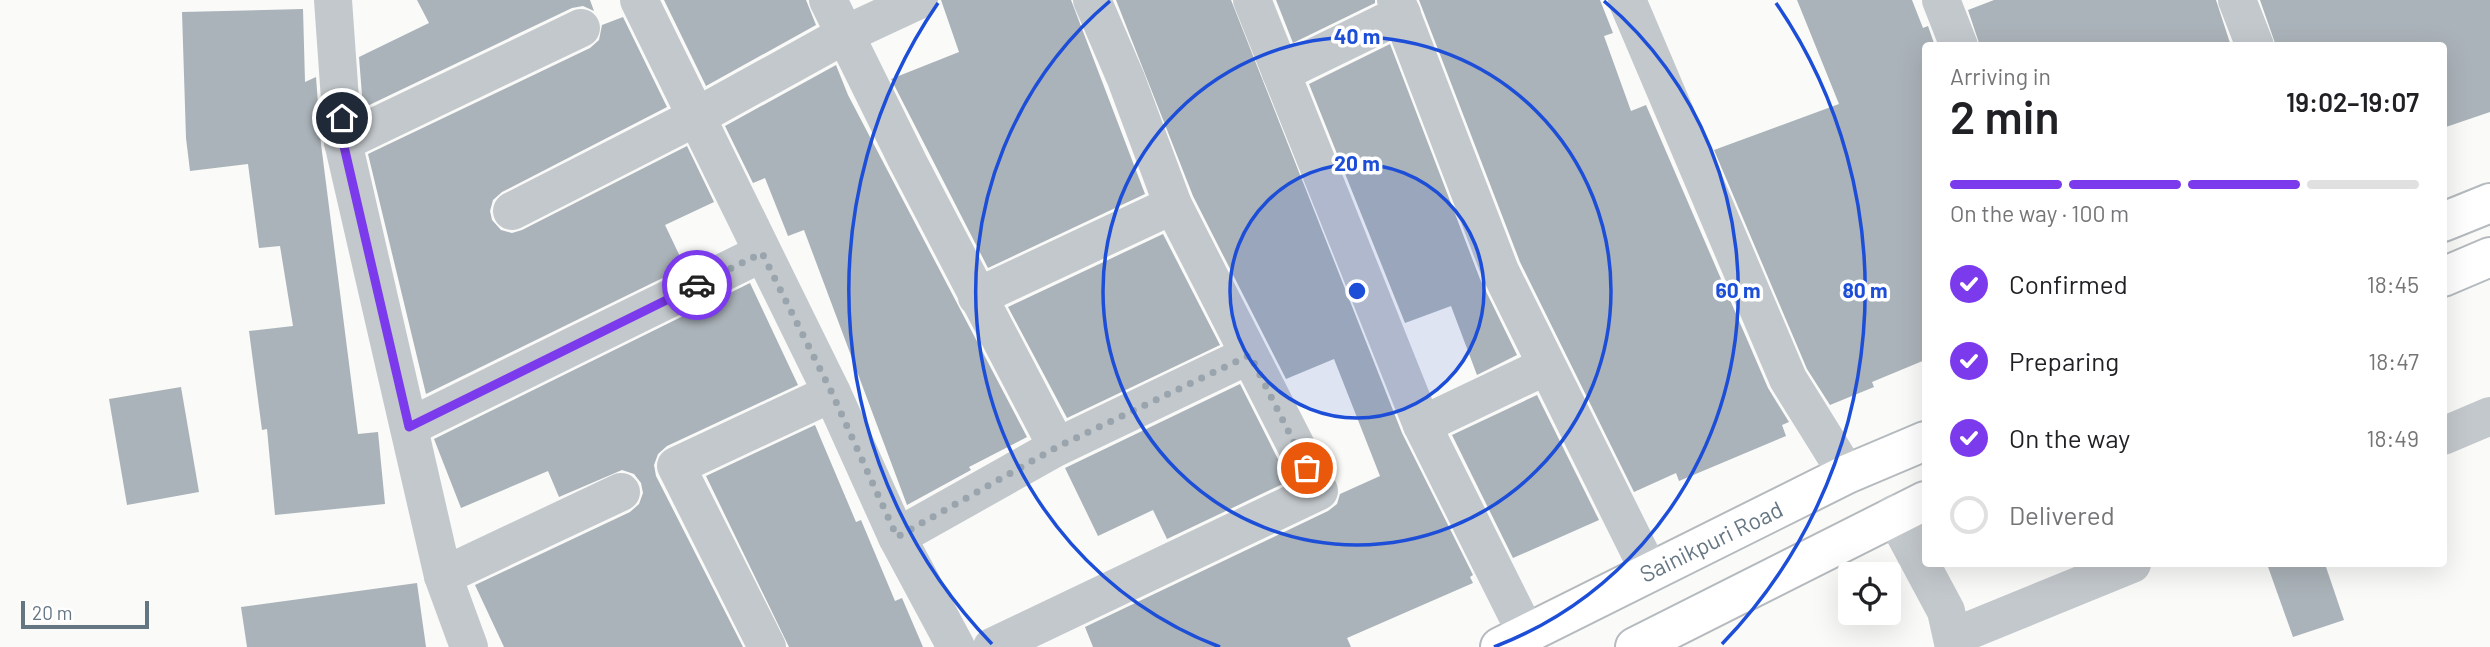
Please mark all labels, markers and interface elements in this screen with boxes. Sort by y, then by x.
text: 40 m [1334,23,1380,48]
text: Arriving in [1950,62,2051,90]
text: 19:02–19:07 [2286,86,2419,117]
pin [312,88,372,148]
text: 2 min [1950,88,2059,143]
icon: home [323,99,361,137]
text: 20 m [1334,150,1380,175]
text: On the way · 100 m [1950,199,2129,227]
courier [662,250,732,320]
icon: check [1950,265,1988,303]
icon: car [678,266,716,304]
text: Confirmed [2009,268,2128,299]
text: 18:45 [2367,270,2419,298]
text: 60 m [1716,277,1760,302]
text: 80 m [1842,277,1888,302]
centre of rings [1345,279,1369,303]
icon: check [1950,342,1988,380]
text: Preparing [2009,345,2119,376]
text: 18:47 [2368,347,2419,375]
icon: check [1950,419,1988,457]
text: On the way [2009,422,2130,453]
text: 18:49 [2367,424,2419,452]
pin [1277,438,1337,498]
icon: bag [1288,449,1326,487]
street label: Sainikpuri Road [1635,494,1787,588]
text: Delivered [2009,499,2115,530]
map controls [1838,562,1901,625]
button: locate [1838,562,1901,625]
scale bar [21,598,149,630]
text: 20 m [32,601,72,624]

